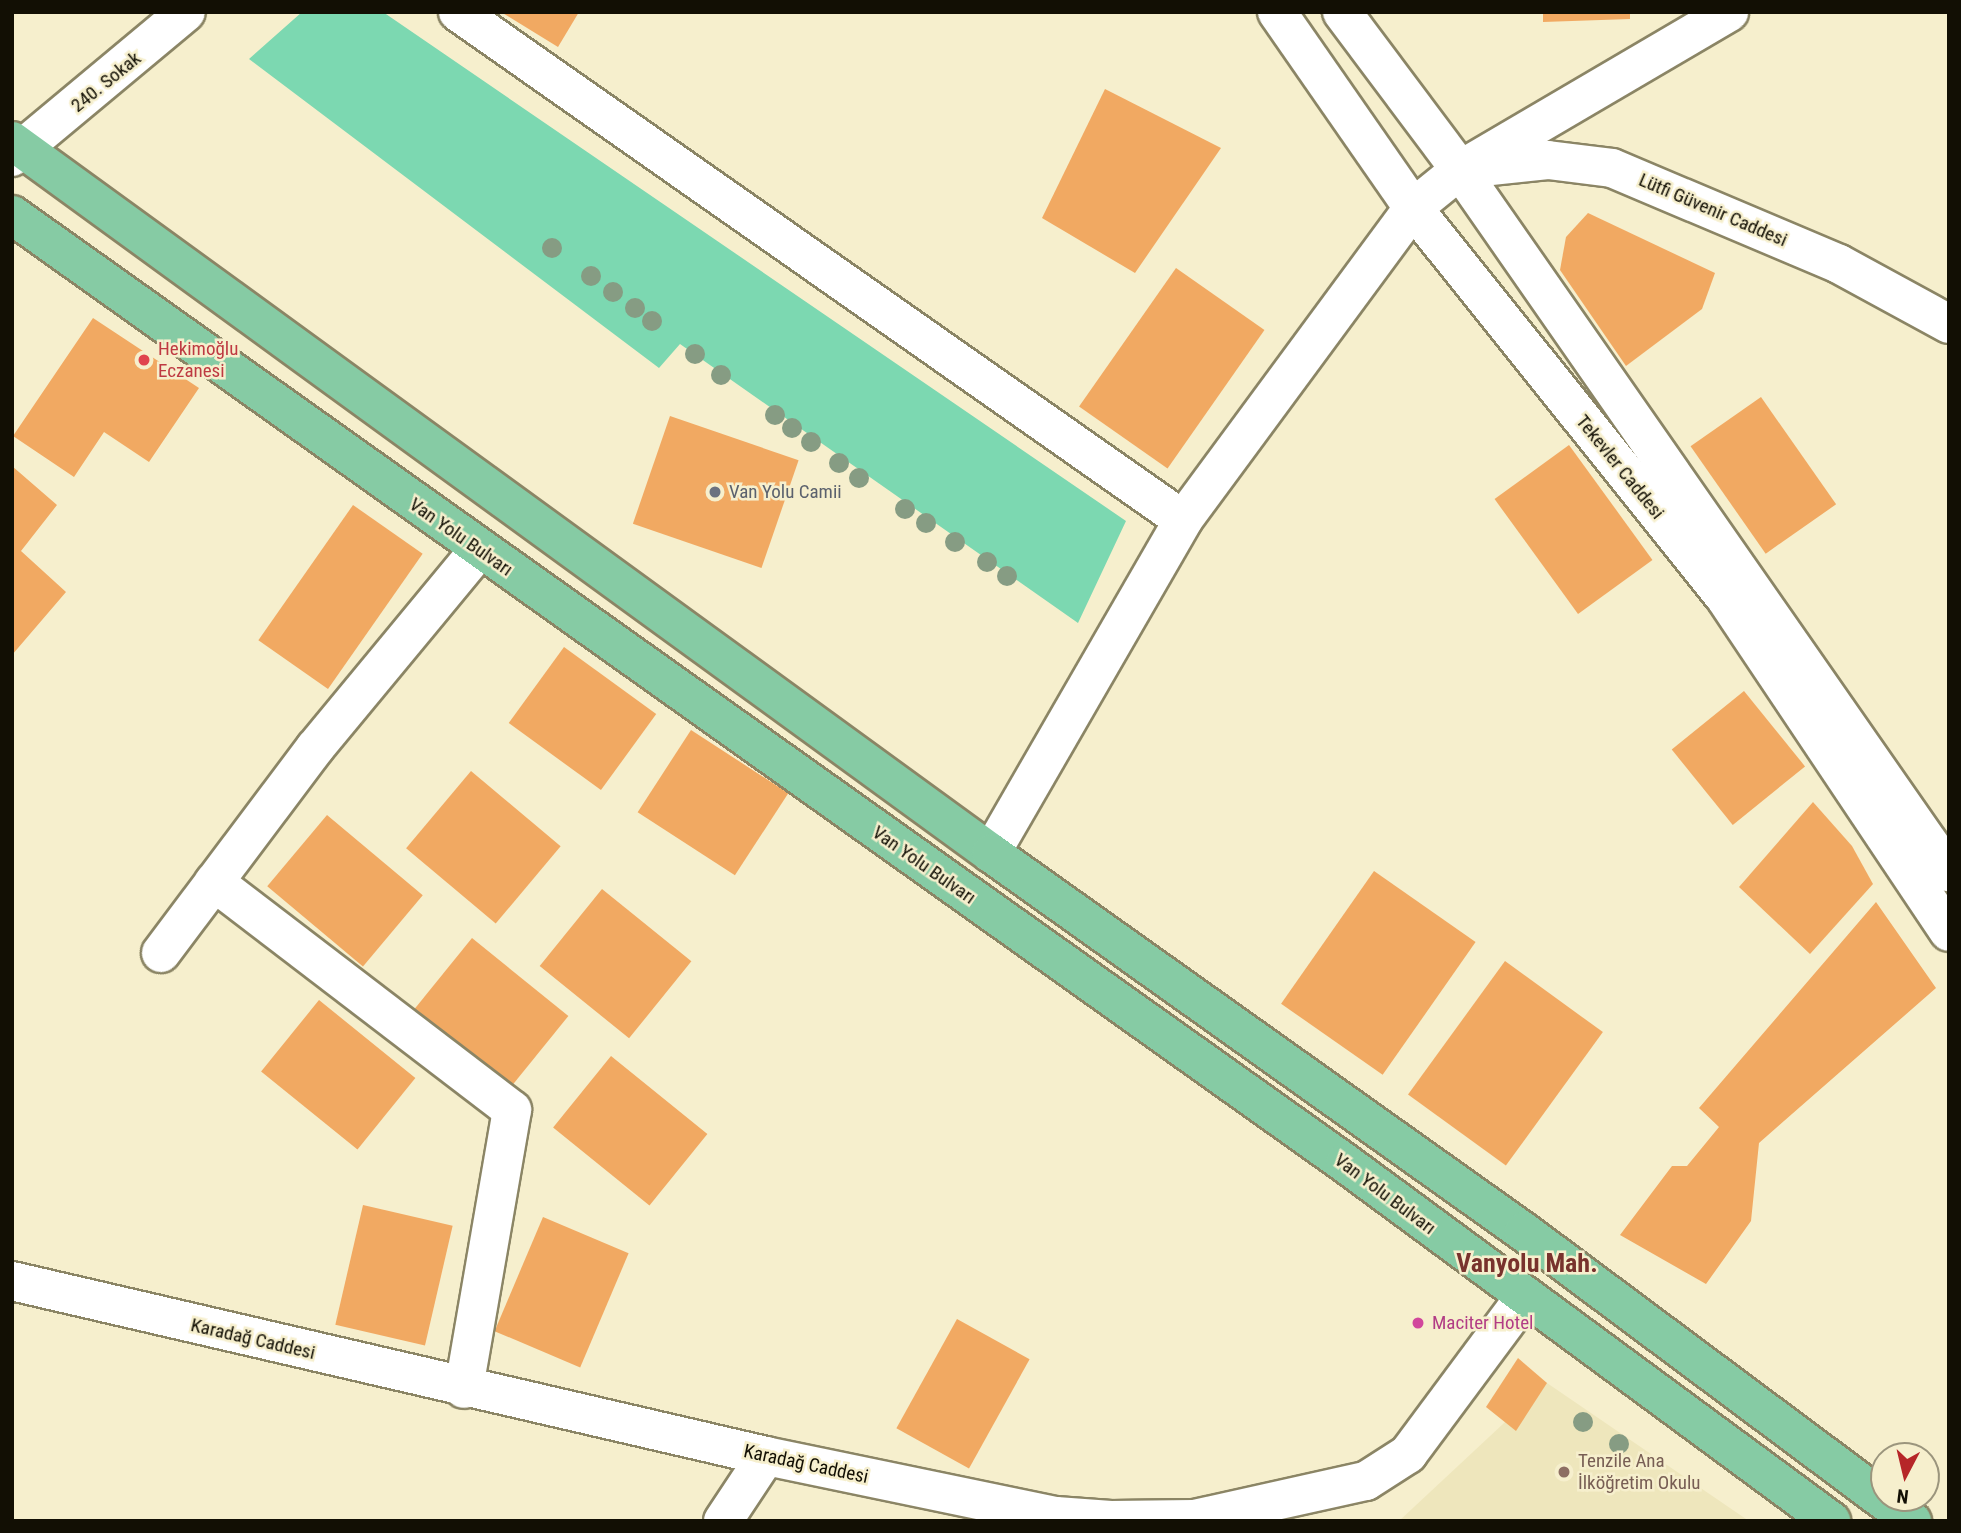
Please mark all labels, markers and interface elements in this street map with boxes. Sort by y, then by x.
street label: 240. Sokak [67,47,145,117]
street label: Lütfi Güvenir Caddesi [1635,168,1791,252]
place label: Hekimoğlu Eczanesi [158,338,238,382]
marker: Hekimoğlu Eczanesi [136,352,152,368]
street label: Tekevler Caddesi [1571,410,1669,524]
place label: Van Yolu Camii [729,481,842,503]
marker: Van Yolu Camii [707,484,723,500]
street label: Van Yolu Bulvarı [405,493,517,581]
street label: Van Yolu Bulvarı [868,821,980,909]
street label: Van Yolu Bulvarı [1330,1148,1440,1240]
district label: Vanyolu Mah. [1456,1248,1598,1280]
place label: Maciter Hotel [1432,1312,1533,1334]
street label: Karadağ Caddesi [189,1314,317,1364]
marker: Maciter Hotel [1410,1315,1426,1331]
street label: Karadağ Caddesi [742,1440,870,1488]
north arrow [1870,1442,1940,1512]
place label: Tenzile Ana İlköğretim Okulu [1578,1450,1700,1494]
marker: Tenzile Ana İlköğretim Okulu [1556,1464,1572,1480]
text: N [1895,1484,1910,1508]

